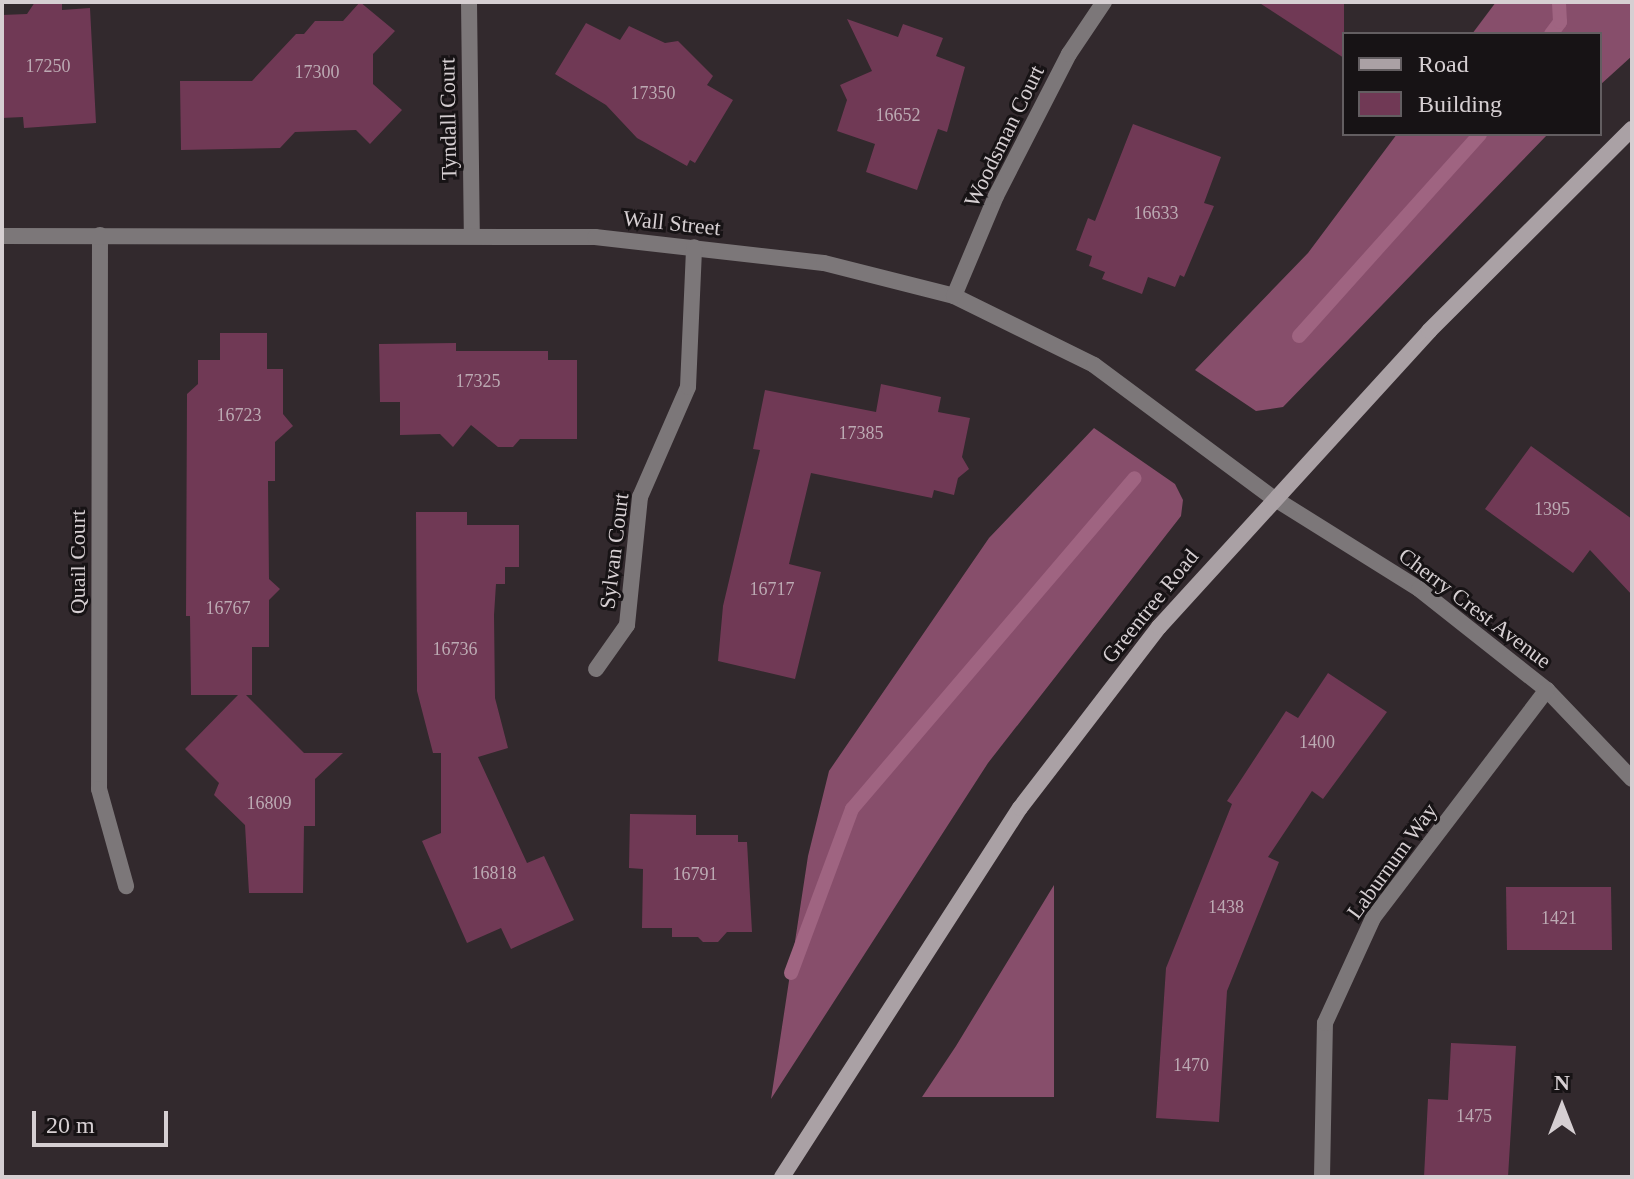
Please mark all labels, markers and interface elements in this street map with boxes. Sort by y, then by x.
legend [1342,32,1602,136]
text: Road [1418,51,1469,77]
house number: 17250 [26,55,70,77]
street label: Tyndall Court [434,58,462,180]
house number: 17300 [294,61,340,83]
street label: Woodsman Court [958,61,1050,211]
house number: 17350 [630,82,676,104]
text: Building [1418,91,1502,117]
house number: 16652 [876,104,920,126]
house number: 16633 [1134,202,1178,224]
street label: Wall Street [622,205,722,241]
house number: 17325 [456,370,500,392]
house number: 16723 [216,404,262,426]
house number: 17385 [838,422,884,444]
street label: Sylvan Court [594,491,634,611]
house number: 1395 [1534,498,1570,520]
street label: Quail Court [65,510,91,614]
street label: Cherry Crest Avenue [1393,542,1557,674]
street label: Greentree Road [1096,544,1204,668]
house number: 16717 [750,578,794,600]
house number: 16767 [206,597,250,619]
house number: 16736 [432,638,478,660]
house number: 1400 [1299,731,1335,753]
house number: 16809 [246,792,292,814]
street label: Laburnum Way [1341,798,1443,924]
house number: 16818 [472,862,516,884]
house number: 16791 [672,863,718,885]
house number: 1438 [1208,896,1244,918]
house number: 1421 [1541,907,1577,929]
house number: 1470 [1173,1054,1209,1076]
north arrow [1522,1067,1602,1147]
text: N [1554,1070,1570,1095]
scale bar [36,1095,172,1145]
house number: 1475 [1456,1105,1492,1127]
text: 20 m [46,1112,95,1138]

